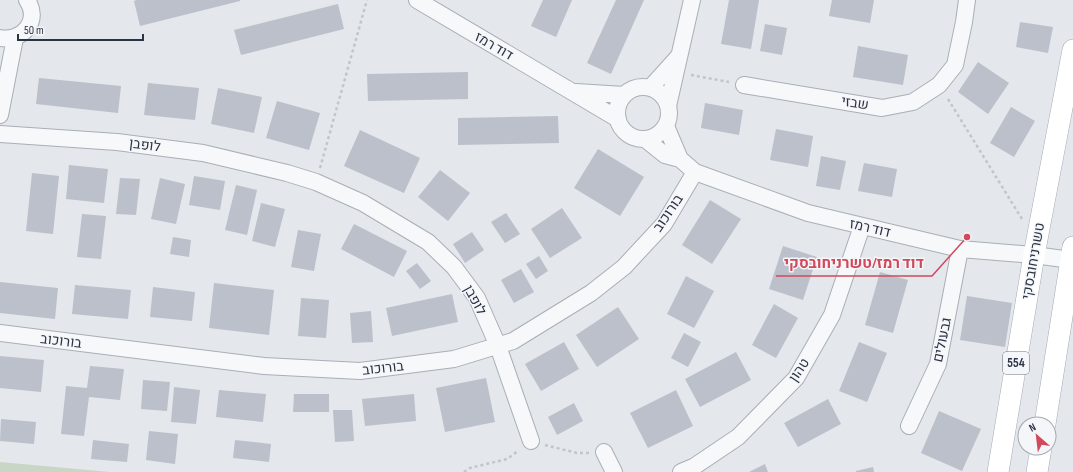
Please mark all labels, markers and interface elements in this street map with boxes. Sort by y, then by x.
scale bar [18,16,143,42]
text: 50 m [24,23,44,38]
street label: דוד רמז [472,28,516,64]
street label: שבזי [840,92,870,114]
street label: לופבן [128,135,162,155]
street label: בורוכוב [649,191,687,235]
street label: דוד רמז [848,215,892,241]
street label: טשרניחובסקי [1018,221,1048,301]
callout: דוד רמז/טשרניחובסקי [776,249,932,276]
text: דוד רמז/טשרניחובסקי [784,254,924,273]
street label: לופבן [460,282,490,318]
street label: גבעולים [929,316,955,364]
street label: בורוכוב [39,330,83,352]
road number: 554 [1003,352,1029,374]
street label: טהון [785,355,813,385]
street label: בורוכוב [361,357,405,379]
north arrow [1017,416,1057,456]
text: N [1027,420,1038,435]

